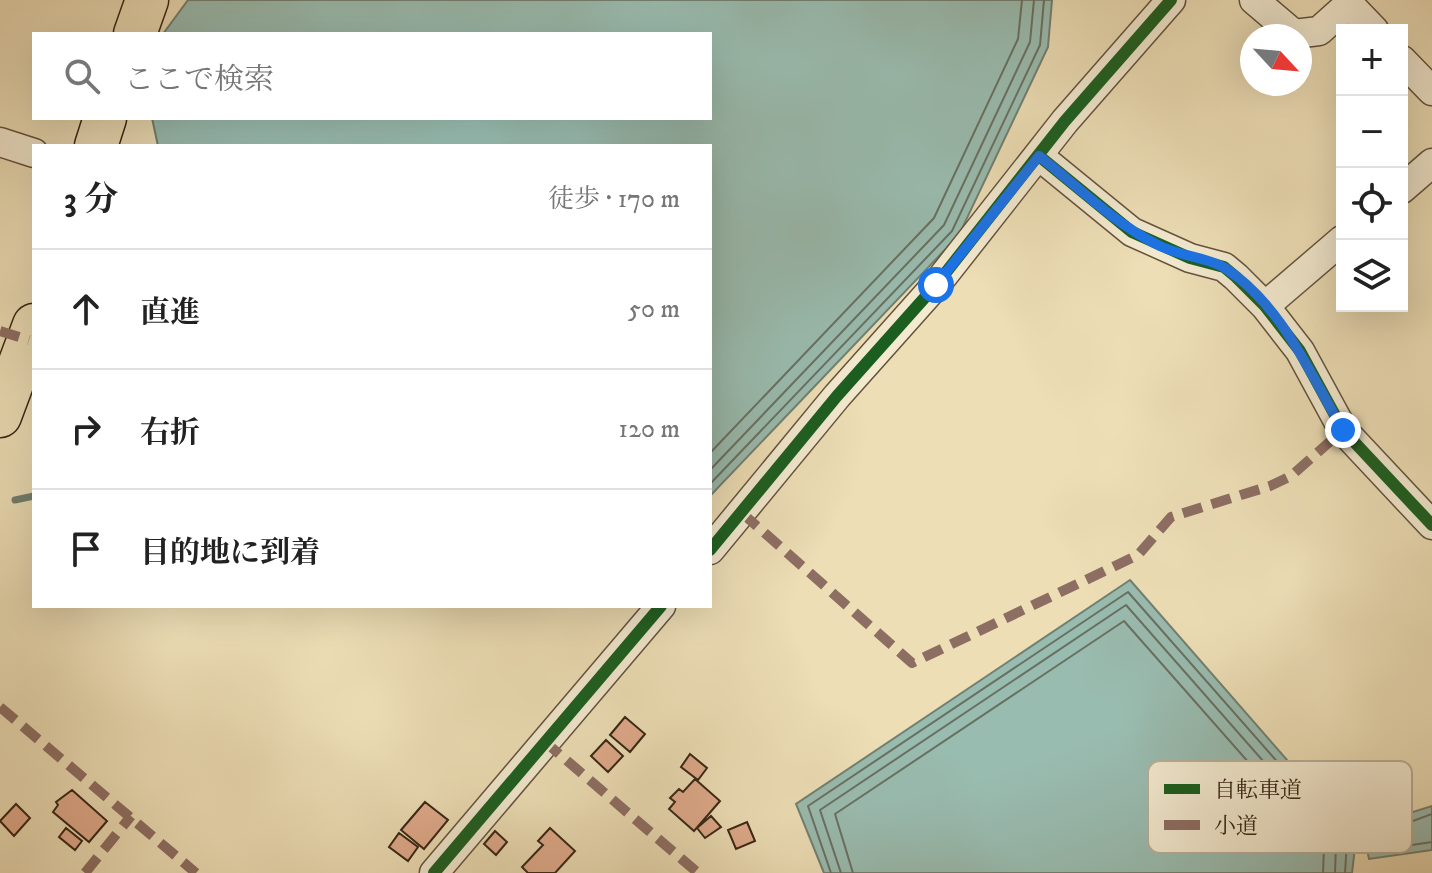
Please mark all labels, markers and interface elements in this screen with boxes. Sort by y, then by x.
north arrow [1240,24,1312,96]
map controls [1336,24,1408,312]
button: + [1336,24,1408,96]
search box [32,32,712,120]
icon: search [60,54,104,98]
text: ここで検索 [124,62,274,99]
button: − [1336,96,1408,168]
button: locate [1336,168,1408,240]
text: 3 分 [64,179,118,221]
text: 徒歩 · 170 m [548,183,680,216]
button: layers [1336,240,1408,312]
route start [918,267,954,303]
icon: ahead [64,287,108,331]
text: 50 m [628,293,680,326]
text: 直進 [140,295,200,332]
icon: right [64,407,108,451]
route end [1325,412,1361,448]
text: 120 m [619,413,680,446]
text: 右折 [140,415,200,452]
icon: arrive [64,527,108,571]
text: 目的地に到着 [140,535,320,572]
legend [1148,761,1412,853]
text: 自転車道 [1214,777,1302,804]
text: 小道 [1214,813,1258,840]

